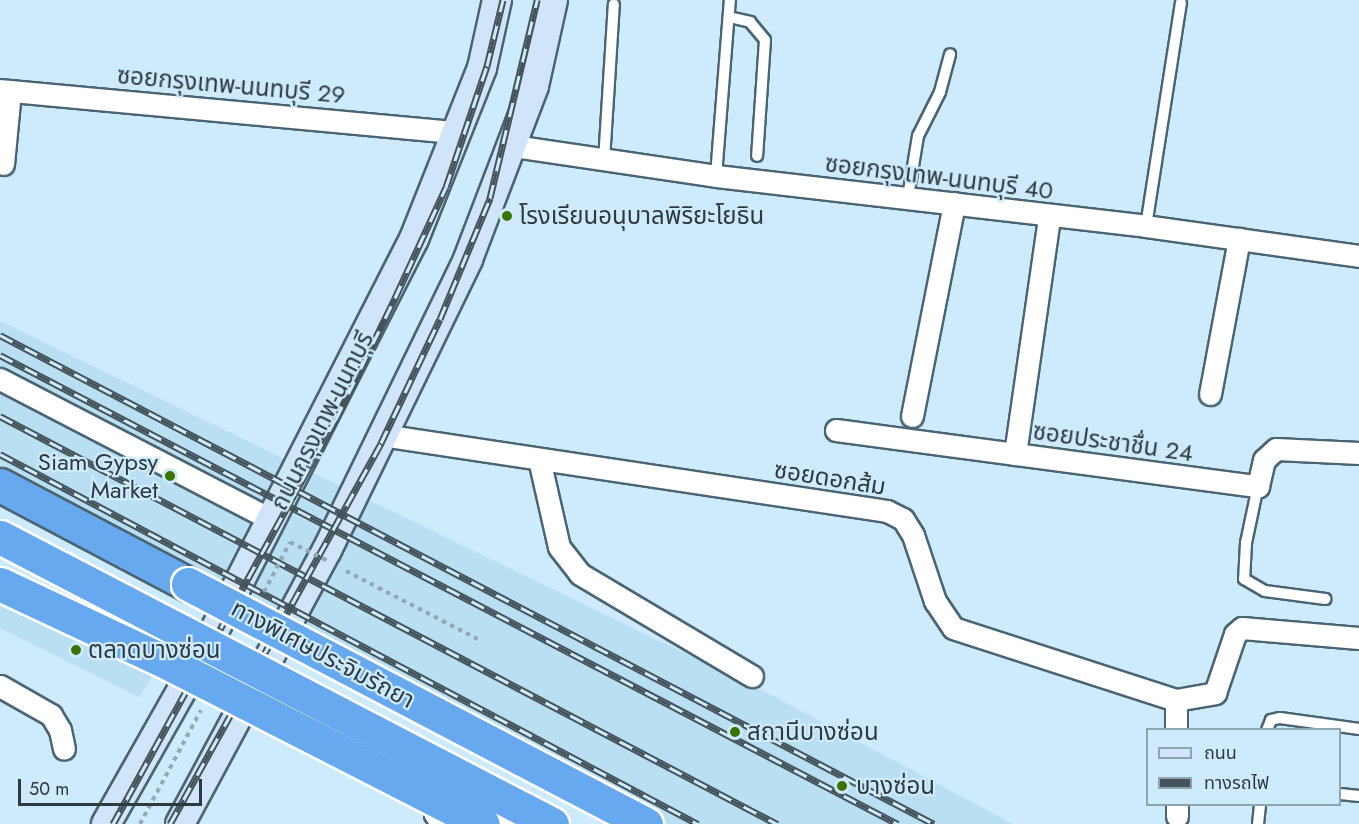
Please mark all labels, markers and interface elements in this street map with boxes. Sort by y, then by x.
street label: ซอยกรุงเทพ-นนทบุรี 29 [116,61,346,109]
street label: ซอยกรุงเทพ-นนทบุรี 40 [823,149,1055,205]
place label: โรงเรียนอนุบาลพิริยะโยธิน [519,202,764,230]
marker: โรงเรียนอนุบาลพิริยะโยธิน [500,209,514,223]
street label: ถนนกรุงเทพ-นนทบุรี [265,327,379,515]
street label: ซอยประชาชื่น 24 [1031,417,1195,467]
place label: Siam Gypsy Market [38,448,158,504]
street label: ซอยดอกส้ม [772,455,888,501]
marker: Siam Gypsy Market [163,469,177,483]
street label: ทางพิเศษประจิมรัถยา [227,594,419,714]
place label: ตลาดบางซ่อน [88,636,220,664]
marker: ตลาดบางซ่อน [69,643,83,657]
place label: สถานีบางซ่อน [747,718,879,746]
marker: สถานีบางซ่อน [728,725,742,739]
legend [1146,728,1341,806]
text: ถนน [1204,740,1237,766]
scale bar [21,767,206,805]
text: ทางรถไฟ [1204,770,1269,796]
place label: บางซ่อน [856,772,935,800]
text: 50 m [29,776,69,802]
marker: บางซ่อน [833,777,851,795]

